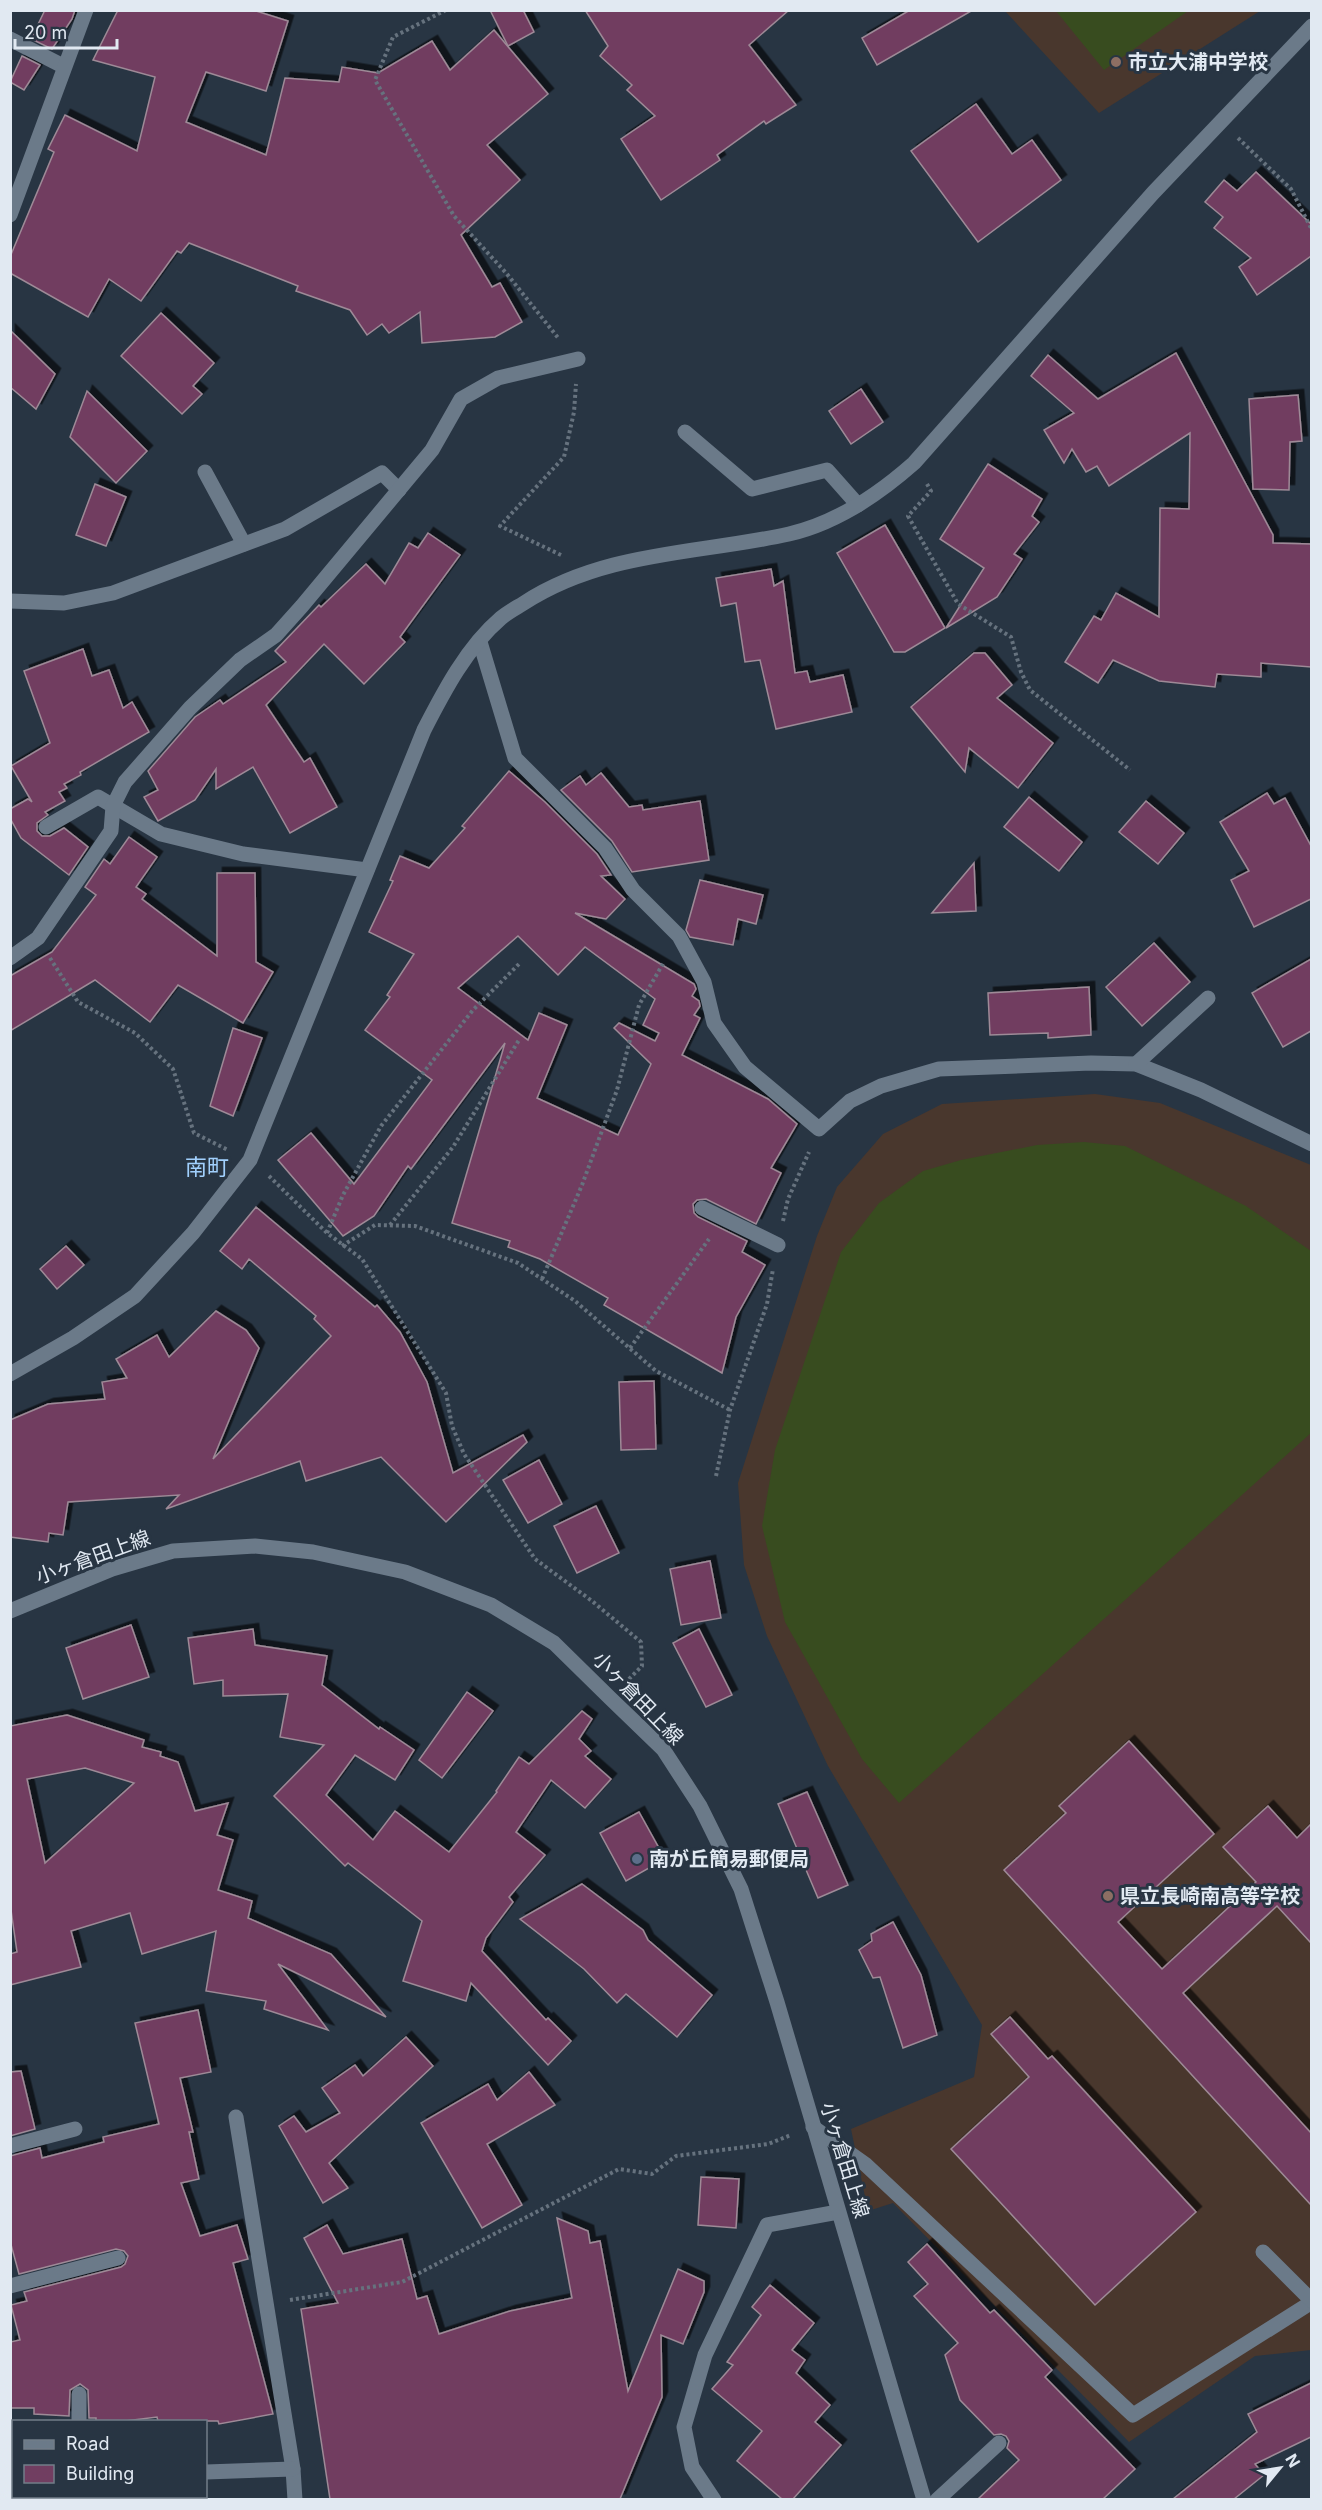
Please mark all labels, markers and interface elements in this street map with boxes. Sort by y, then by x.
scale bar [15,12,117,50]
text: 20 m [24,22,67,43]
place label: 市立大浦中学校 [1128,50,1268,74]
marker: 市立大浦中学校 [1109,55,1123,69]
district label: 南町 [185,1154,229,1180]
street label: 小ヶ倉田上線 [33,1525,153,1589]
street label: 小ヶ倉田上線 [588,1647,688,1749]
place label: 南が丘簡易郵便局 [649,1847,809,1871]
marker: 南が丘簡易郵便局 [630,1852,644,1866]
place label: 県立長崎南高等学校 [1120,1884,1300,1908]
marker: 県立長崎南高等学校 [1101,1889,1115,1903]
street label: 小ヶ倉田上線 [816,2099,874,2221]
legend [12,2420,207,2498]
text: Road [66,2433,109,2454]
north arrow [1250,2438,1310,2498]
text: N [1281,2450,1305,2471]
text: Building [66,2463,134,2484]

